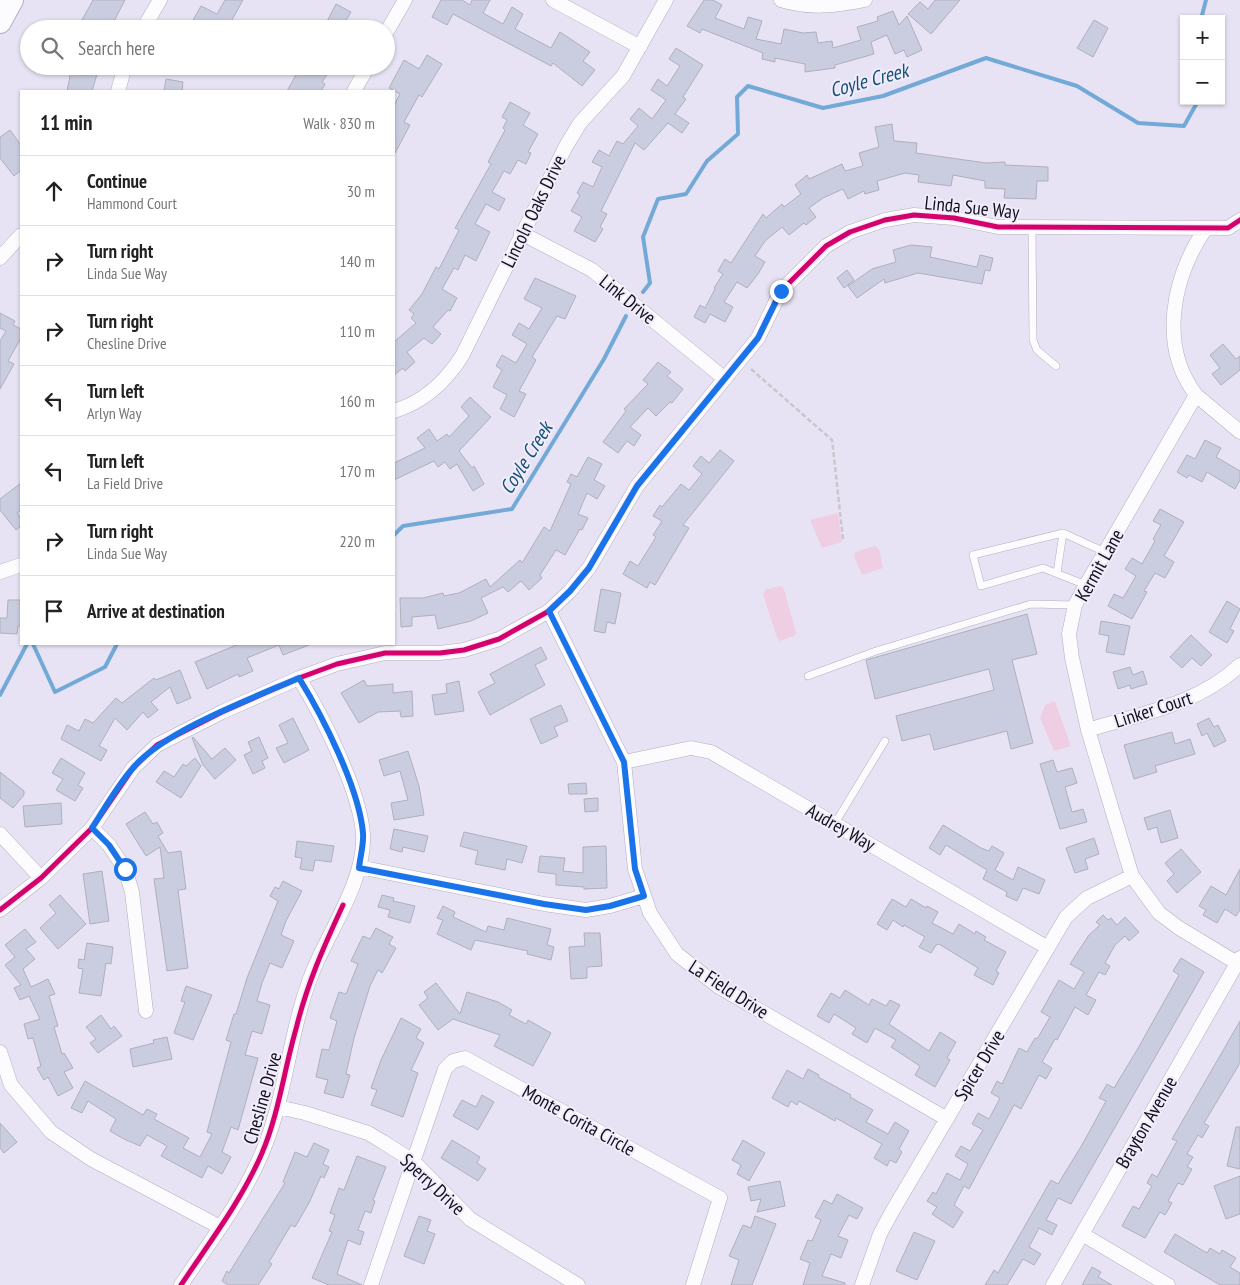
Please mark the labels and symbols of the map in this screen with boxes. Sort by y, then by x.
water label: Coyle Creek [827,56,913,103]
street label: Lincoln Oaks Drive [495,151,571,271]
street label: Linda Sue Way [923,190,1021,224]
street label: Link Drive [595,269,661,329]
route end [770,280,793,303]
water label: Coyle Creek [494,415,559,499]
street label: Kermit Lane [1069,525,1129,605]
street label: Linker Court [1111,685,1196,733]
street label: Audrey Way [802,798,880,857]
route start [114,858,137,881]
street label: La Field Drive [685,954,774,1024]
street label: Spicer Drive [948,1025,1010,1105]
street label: Chesline Drive [237,1049,287,1147]
street label: Brayton Avenue [1110,1072,1182,1172]
street label: Monte Corita Circle [518,1079,640,1161]
street label: Sperry Drive [396,1148,470,1220]

